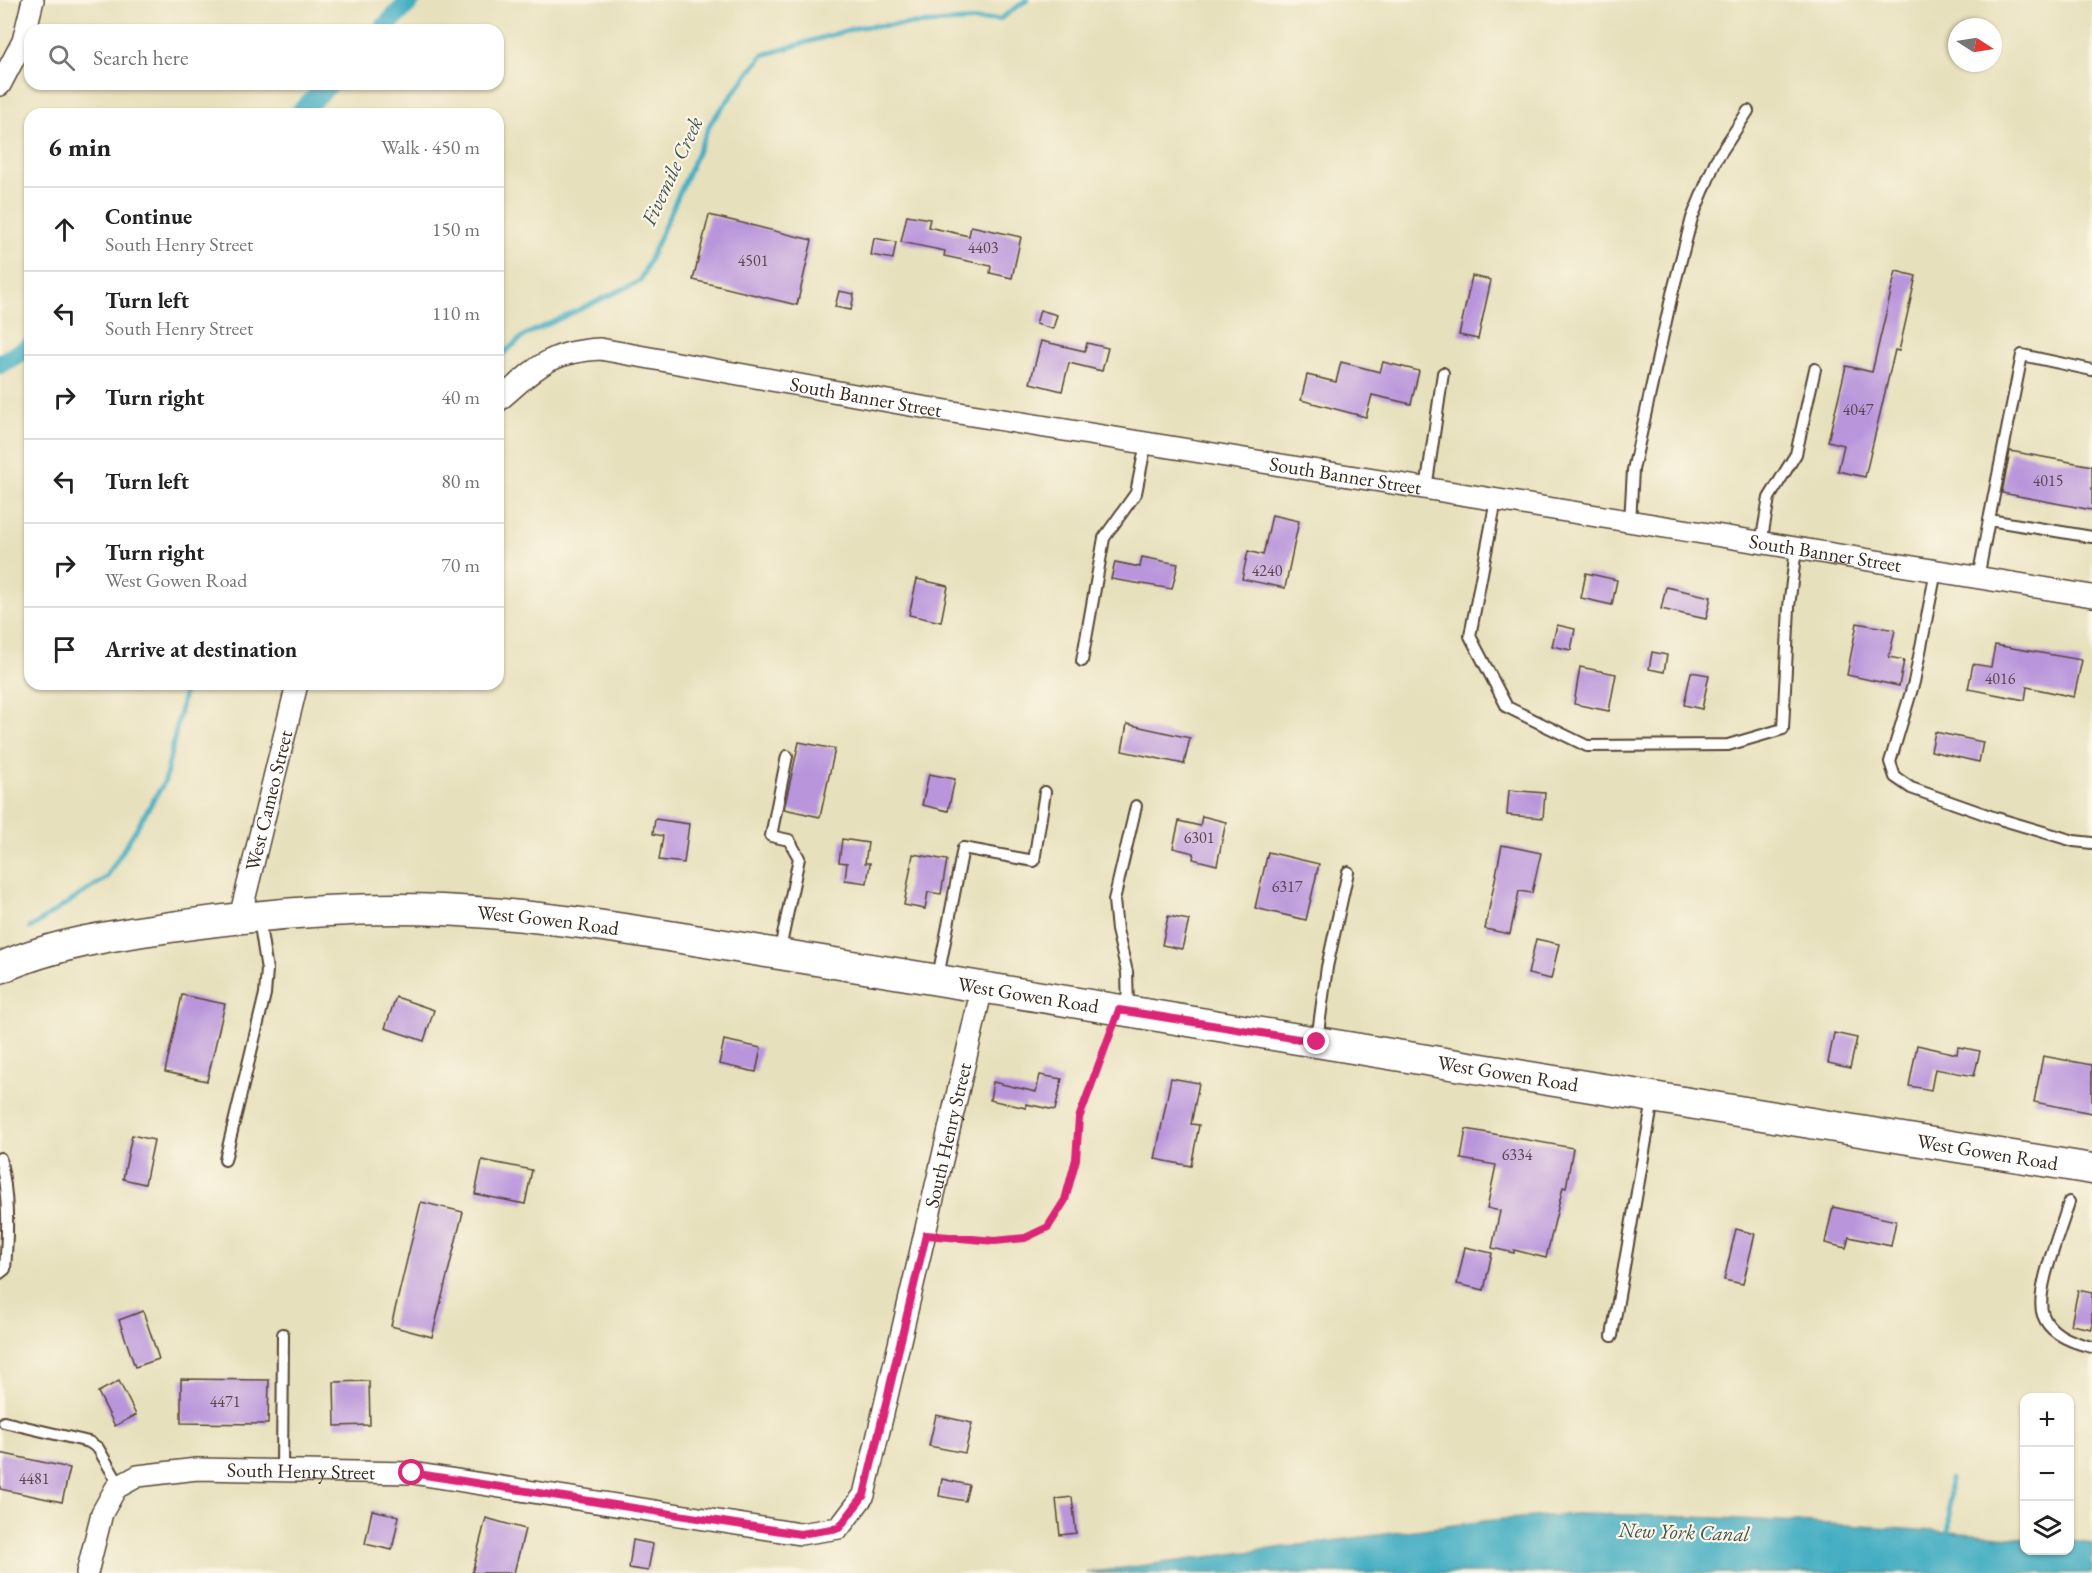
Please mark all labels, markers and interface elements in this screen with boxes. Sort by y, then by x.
north arrow [1948,18,2002,72]
search box [24,24,504,90]
icon: search [45,41,78,74]
text: Search here [93,43,188,72]
water label: Fivemile Creek [634,112,709,230]
text: 6 min [48,130,111,164]
text: Walk · 450 m [381,134,480,160]
text: Continue [105,202,192,231]
icon: ahead [48,213,81,246]
text: 150 m [432,216,480,242]
text: South Henry Street [105,231,253,257]
house number: 4403 [968,237,999,258]
house number: 4501 [738,250,768,271]
text: Turn left [105,286,189,315]
icon: left [48,297,81,330]
text: 110 m [432,300,480,326]
text: South Henry Street [105,315,253,341]
street label: South Banner Street [788,371,944,423]
icon: right [48,381,81,414]
text: Turn right [105,383,204,412]
text: 40 m [441,384,480,410]
house number: 4047 [1843,399,1874,420]
street label: South Banner Street [1268,450,1424,501]
icon: left [48,465,81,498]
text: Turn left [105,467,189,496]
text: 80 m [441,468,480,494]
house number: 4015 [2033,470,2063,491]
street label: South Banner Street [1747,528,1904,578]
text: Turn right [105,538,204,567]
icon: right [48,549,81,582]
text: 70 m [441,552,480,578]
house number: 4240 [1252,560,1283,581]
text: West Gowen Road [105,567,247,593]
icon: arrive [48,633,81,666]
text: Arrive at destination [105,635,297,664]
house number: 4016 [1985,668,2016,689]
street label: West Cameo Street [239,727,298,874]
house number: 6301 [1184,827,1214,848]
house number: 6317 [1272,876,1303,897]
street label: West Gowen Road [476,899,622,941]
street label: West Gowen Road [956,970,1102,1019]
route end [1303,1028,1329,1054]
street label: West Gowen Road [1435,1049,1581,1098]
street label: South Henry Street [918,1059,977,1210]
street label: West Gowen Road [1915,1128,2061,1176]
house number: 6334 [1502,1144,1533,1165]
house number: 4471 [210,1391,240,1412]
map controls [2020,1393,2074,1555]
button: + [2020,1393,2074,1447]
button: − [2020,1447,2074,1501]
street label: South Henry Street [227,1457,376,1485]
route start [398,1459,424,1485]
house number: 4481 [19,1468,49,1489]
button: layers [2020,1501,2074,1555]
water label: New York Canal [1617,1516,1751,1547]

